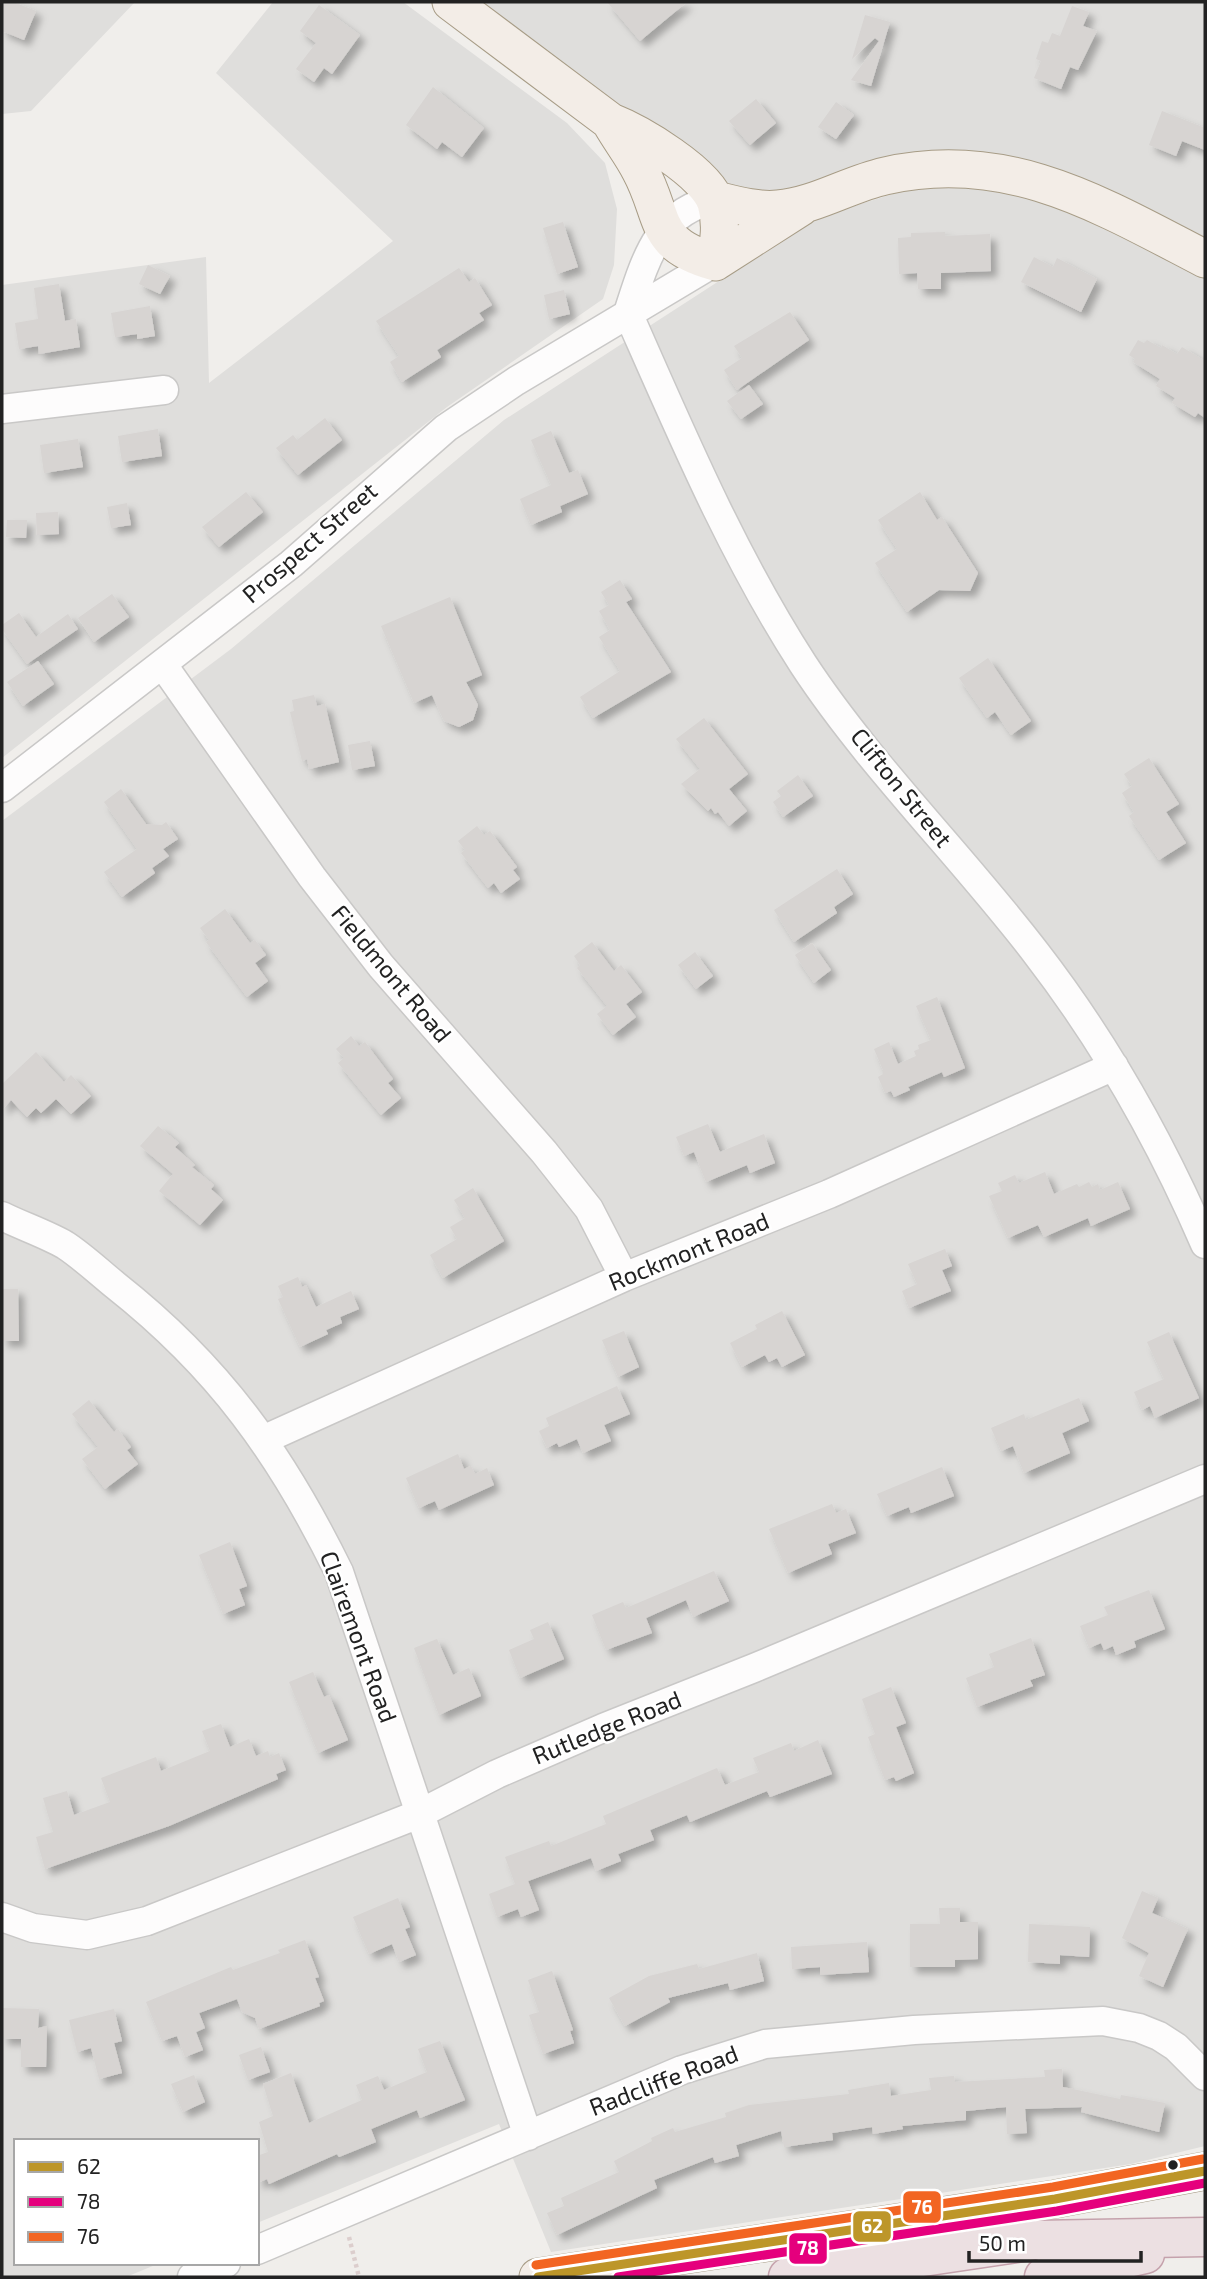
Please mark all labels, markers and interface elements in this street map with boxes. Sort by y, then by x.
street label: Prospect Street [236,475,382,608]
street label: Clifton Street [845,722,959,852]
street label: Fieldmont Road [326,898,458,1048]
street label: Rockmont Road [604,1205,773,1296]
street label: Clairemont Road [315,1547,404,1726]
street label: Rutledge Road [528,1684,685,1770]
street label: Radcliffe Road [585,2038,742,2121]
legend [14,2139,259,2265]
text: 62 [77,2153,101,2178]
unlabelled marker [1166,2158,1180,2172]
text: 78 [77,2188,101,2213]
line badge: 76 [902,2190,942,2224]
text: 76 [911,2195,933,2218]
line badge: 62 [852,2210,892,2243]
text: 62 [861,2214,883,2237]
scale bar [969,2220,1140,2264]
text: 76 [77,2223,100,2248]
text: 50 m [979,2230,1026,2255]
line badge: 78 [788,2232,828,2265]
text: 78 [797,2236,819,2259]

